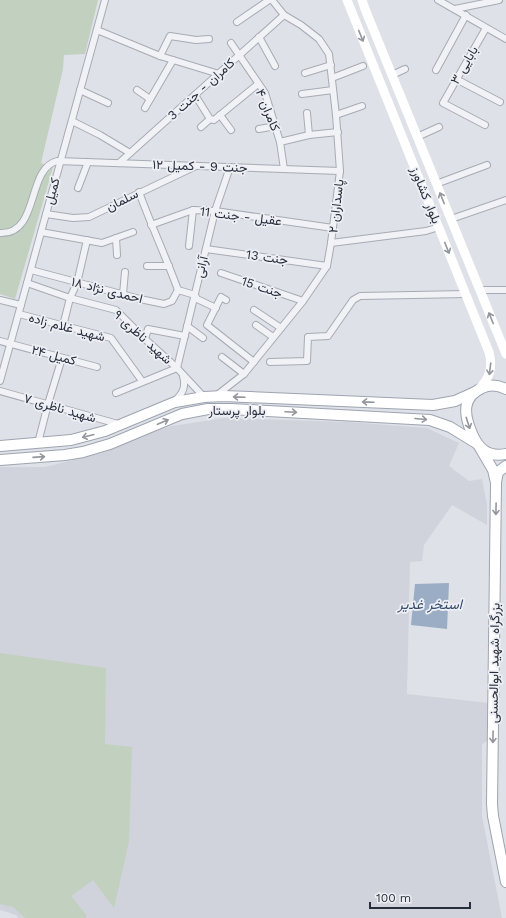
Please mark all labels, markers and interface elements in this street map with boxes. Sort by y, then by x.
one-way arrow [358,30,366,42]
street label: بابایی ۳ [447,43,482,87]
street label: کامران - جنت 3 [164,55,238,124]
street label: کامران ۴ [252,87,283,134]
street label: جنت 9 - کمیل ۱۲ [152,157,248,176]
street label: بلوار کشاورز [406,163,444,226]
street label: کمیل [41,176,64,206]
street label: پاسداران ۲ [325,178,349,234]
street label: سلمان [103,186,141,215]
one-way arrow [438,192,445,204]
street label: عقیل - جنت 11 [199,204,283,229]
one-way arrow [443,241,451,253]
street label: جنت 13 [245,247,289,267]
street label: آرانی [191,254,212,280]
street label: جنت 15 [240,273,285,301]
street label: احمدی نژاد ۱۸ [70,274,144,307]
street label: شهید ناظری ۹ [110,307,175,368]
street label: شهید غلام زاده [27,310,107,345]
one-way arrow [487,313,495,325]
street label: کمیل ۲۴ [30,342,78,369]
one-way arrow [486,362,493,375]
street label: شهید ناظری ۷ [22,391,98,426]
one-way arrow [233,393,246,400]
one-way arrow [362,399,375,406]
street label: بلوار پرستار [207,403,266,420]
one-way arrow [284,408,297,415]
one-way arrow [414,415,427,422]
one-way arrow [465,416,472,429]
one-way arrow [156,418,168,425]
one-way arrow [81,433,94,440]
one-way arrow [32,454,45,461]
one-way arrow [492,502,500,515]
water label: استخر غدیر [397,596,464,613]
street label: بزرگراه شهید ابوالحسنی [485,603,504,723]
one-way arrow [489,730,497,743]
scale bar [370,884,470,910]
text: 100 m [376,891,411,905]

